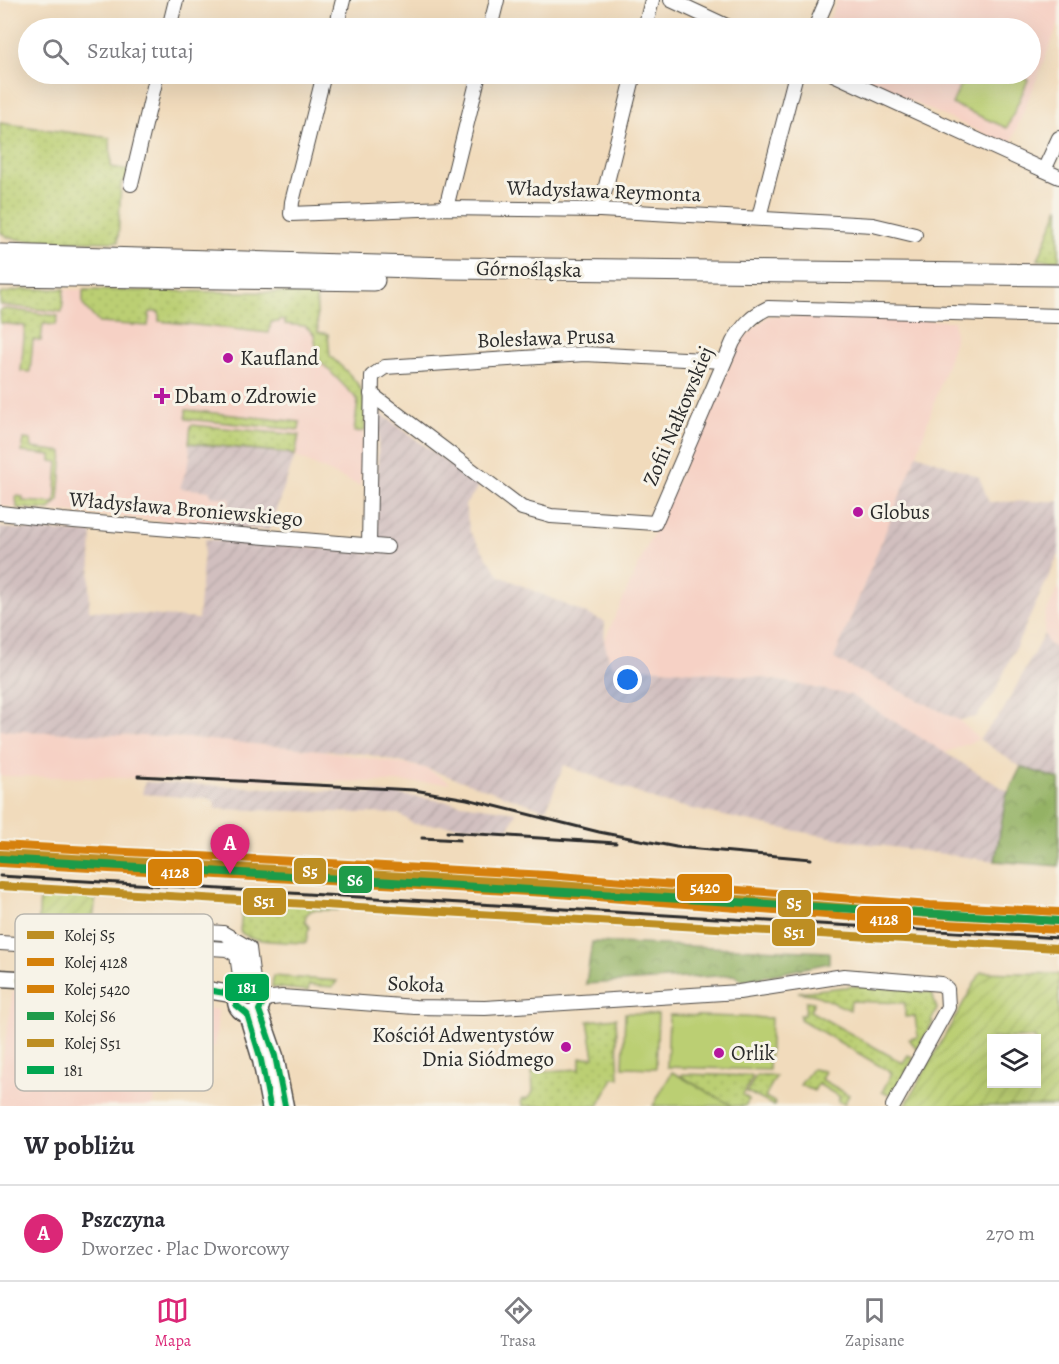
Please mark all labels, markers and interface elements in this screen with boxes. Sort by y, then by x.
search box [18,18,1041,84]
icon: search [39,35,72,68]
text: Szukaj tutaj [87,36,193,66]
street label: Władysława Reymonta [505,174,702,208]
street label: Górnośląska [476,254,582,284]
street label: Bolesława Prusa [476,322,616,354]
street label: Zofii Nałkowskiej [636,342,720,490]
place label: Kaufland [240,344,319,372]
marker: Kaufland [221,351,235,365]
place label: Dbam o Zdrowie [174,382,316,410]
marker: Dbam o Zdrowie [155,389,169,403]
street label: Władysława Broniewskiego [67,485,304,533]
place label: Globus [870,498,930,526]
marker: Globus [851,505,865,519]
your location [613,665,642,694]
pin: A [210,824,250,874]
line badge: S5 [293,857,327,885]
line badge: 4128 [147,858,203,887]
text: S5 [302,861,318,883]
text: 4128 [161,862,190,884]
line badge: S6 [338,865,373,894]
text: S6 [347,870,364,892]
line badge: 5420 [676,873,733,902]
text: 5420 [690,877,720,899]
line badge: S51 [242,887,287,916]
line badge: S5 [777,889,812,918]
text: S51 [253,891,275,913]
text: S5 [786,893,802,915]
line badge: 4128 [856,905,912,934]
text: 4128 [870,909,899,931]
legend [15,914,213,1091]
line badge: S51 [771,918,816,947]
text: S51 [783,922,805,944]
text: Kolej S5 [64,925,115,947]
text: Kolej 4128 [64,952,128,974]
street label: Sokoła [387,969,445,999]
line badge: 181 [224,973,270,1002]
text: 181 [237,977,257,999]
text: Kolej 5420 [64,979,130,1001]
text: Kolej S6 [64,1006,116,1028]
place label: Kościół Adwentystów Dnia Siódmego [372,1021,554,1073]
text: Kolej S51 [64,1033,121,1055]
map controls [987,1034,1041,1088]
button: layers [987,1034,1041,1088]
place label: Orlik [731,1039,776,1067]
marker: Kościół Adwentystów Dnia Siódmego [559,1040,573,1054]
marker: Orlik [712,1046,726,1060]
text: 181 [64,1060,83,1082]
text: W pobliżu [24,1128,135,1163]
text: Pszczyna [81,1205,165,1235]
text: A [37,1220,50,1247]
text: 270 m [986,1220,1035,1247]
text: Dworzec · Plac Dworcowy [81,1235,289,1262]
tab: Mapa [155,1294,191,1352]
tab: Trasa [500,1294,536,1352]
tab: Zapisane [845,1294,904,1352]

